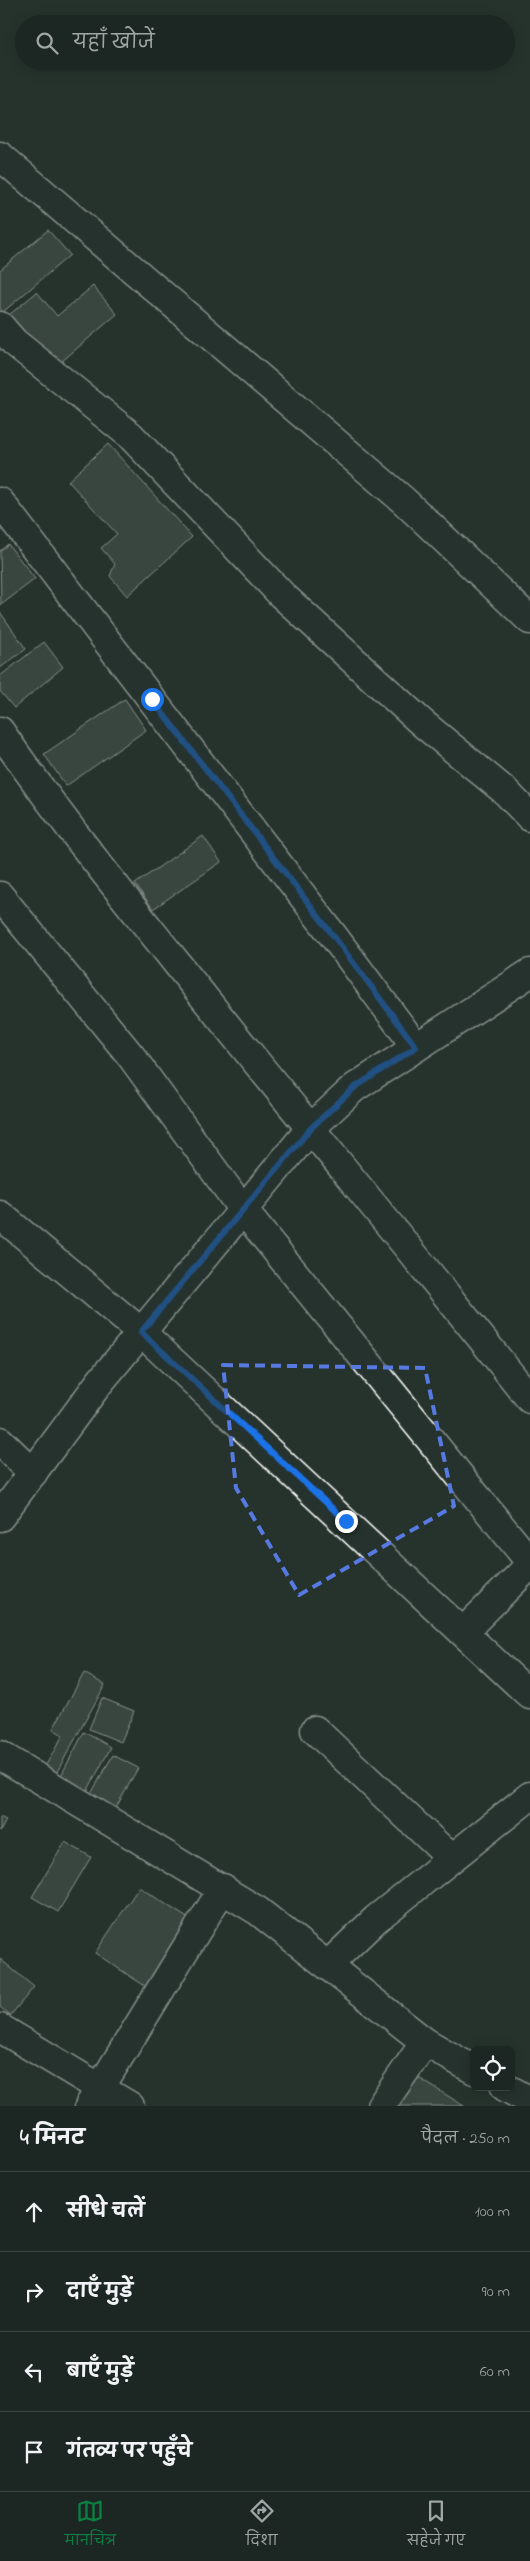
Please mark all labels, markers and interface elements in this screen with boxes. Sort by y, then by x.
search box [15,15,515,70]
icon: search [33,29,61,57]
text: यहाँ खोजें [73,30,155,57]
route start [141,688,164,711]
route end [335,1510,358,1533]
map controls [470,2046,515,2091]
button: locate [470,2046,515,2091]
text: 4 मिनट [20,2124,85,2154]
text: पैदल · 250 m [421,2127,510,2151]
icon: ahead [20,2198,48,2226]
text: सीधे चलें [67,2199,145,2226]
text: 100 m [475,2200,510,2224]
icon: right [20,2278,48,2306]
text: दाएँ मुड़ें [67,2279,133,2306]
text: 90 m [482,2280,510,2304]
icon: left [20,2358,48,2386]
text: बाएँ मुड़ें [67,2359,134,2386]
text: 60 m [480,2360,510,2384]
icon: arrive [20,2438,48,2466]
text: गंतव्य पर पहुँचे [67,2439,192,2466]
tab: मानचित्र [65,2497,116,2556]
tab: दिशा [246,2497,278,2556]
tab: सहेजे गए [407,2497,465,2556]

